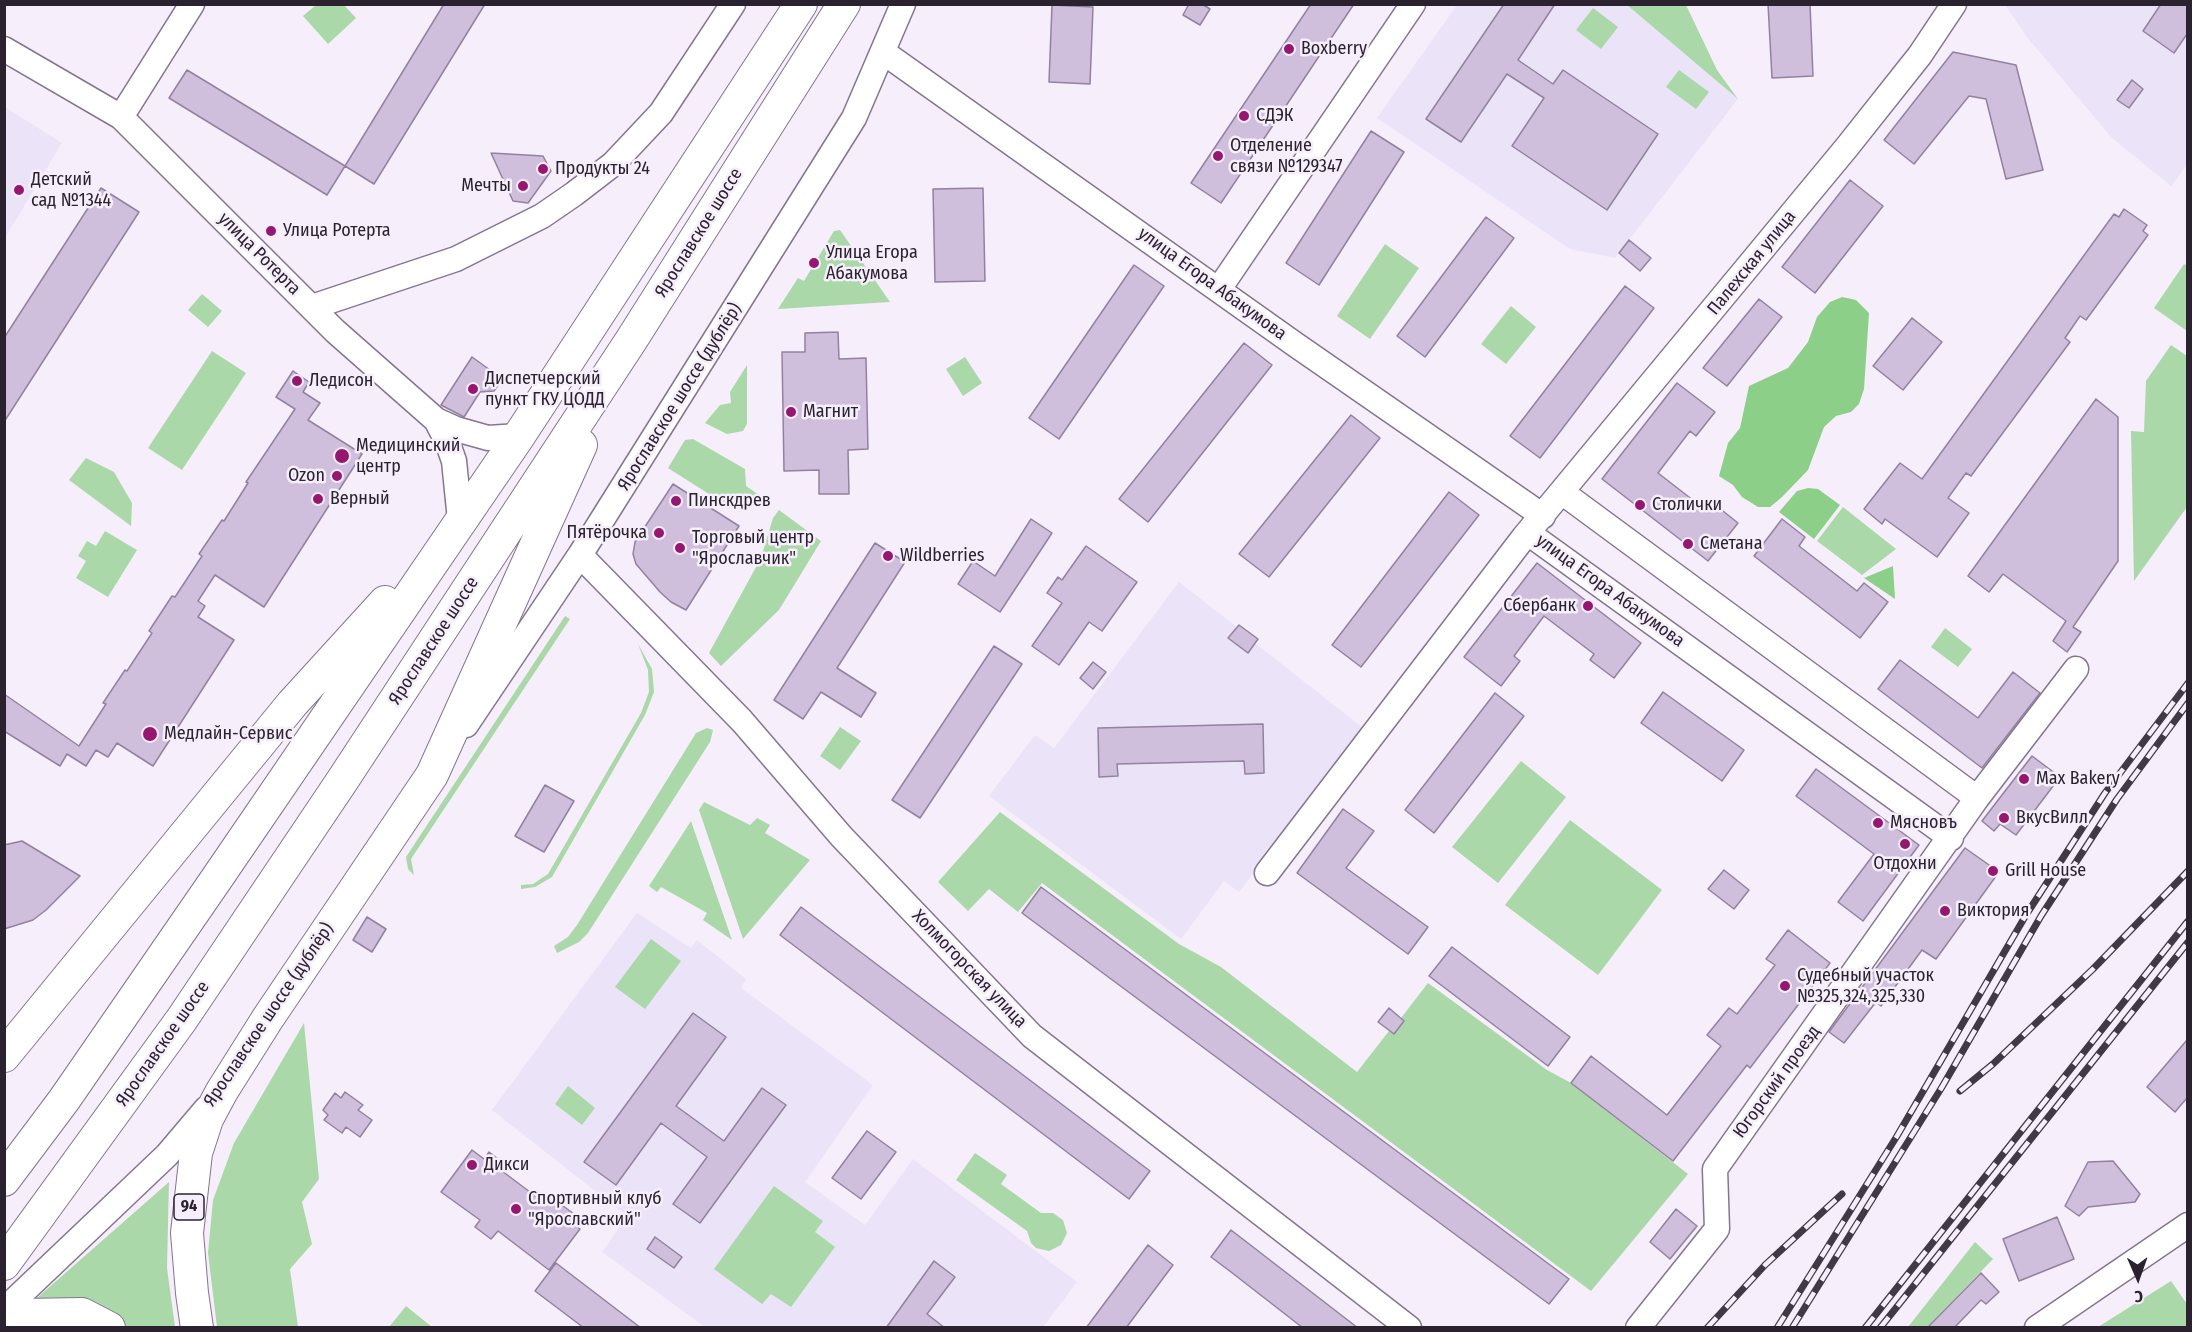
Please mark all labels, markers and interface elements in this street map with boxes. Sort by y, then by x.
place label: Boxberry [1301,38,1367,60]
marker: Boxberry [1282,42,1296,56]
place label: СДЭК [1256,105,1293,127]
marker: СДЭК [1237,109,1251,123]
place label: Отделение связи №129347 [1230,135,1343,178]
marker: Отделение связи №129347 [1211,149,1225,163]
place label: Продукты 24 [555,158,650,180]
marker: Продукты 24 [536,162,550,176]
street label: Ярославское шоссе [651,164,747,302]
place label: Детский сад №1344 [31,169,111,212]
place label: Мечты [461,175,511,197]
marker: Мечты [516,179,530,193]
marker: Детский сад №1344 [12,183,26,197]
street label: Палехская улица [1703,206,1801,320]
street label: улица Ротерта [213,208,305,300]
place label: Улица Ротерта [283,220,391,242]
street label: улица Егора Абакумова [1134,223,1290,345]
marker: Улица Ротерта [264,224,278,238]
place label: Улица Егора Абакумова [826,242,918,284]
marker: Улица Егора Абакумова [807,256,821,270]
street label: Ярославское шоссе (дублёр) [613,299,747,495]
place label: Диспетчерский пункт ГКУ ЦОДД [485,368,605,410]
place label: Ледисон [309,370,373,392]
marker: Ледисон [290,374,304,388]
marker: Диспетчерский пункт ГКУ ЦОДД [466,382,480,396]
place label: Магнит [803,401,858,423]
marker: Магнит [784,405,798,419]
place label: Медицинский центр [356,435,461,478]
marker: Медицинский центр [333,447,351,465]
place label: Ozon [288,465,325,487]
marker: Ozon [330,469,344,483]
place label: Верный [330,488,390,510]
place label: Пинскдрев [688,490,771,512]
marker: Верный [311,492,325,506]
marker: Пинскдрев [669,494,683,508]
place label: Столички [1652,494,1722,516]
marker: Столички [1633,498,1647,512]
place label: Пятёрочка [567,522,647,544]
marker: Пятёрочка [652,526,666,540]
place label: Торговый центр "Ярославчик" [692,527,814,570]
street label: улица Егора Абакумова [1532,530,1688,652]
place label: Сметана [1700,533,1762,555]
marker: Сметана [1681,537,1695,551]
marker: Торговый центр "Ярославчик" [673,541,687,555]
place label: Wildberries [900,545,984,567]
marker: Wildberries [881,549,895,563]
street label: Ярославское шоссе [385,573,483,709]
place label: Сбербанк [1503,595,1576,617]
marker: Сбербанк [1581,599,1595,613]
place label: Медлайн-Сервис [164,723,292,745]
marker: Медлайн-Сервис [141,725,159,743]
place label: Max Bakery [2036,768,2120,790]
marker: Max Bakery [2017,772,2031,786]
place label: ВкусВилл [2016,807,2088,829]
marker: ВкусВилл [1997,811,2011,825]
place label: Мясновъ [1890,812,1957,834]
marker: Мясновъ [1871,816,1885,830]
marker: Отдохни [1898,837,1912,851]
place label: Отдохни [1873,853,1937,875]
place label: Grill House [2005,860,2086,882]
marker: Grill House [1986,864,2000,878]
place label: Виктория [1957,900,2029,922]
marker: Виктория [1938,904,1952,918]
street label: Холмогорская улица [907,905,1031,1033]
street label: Ярославское шоссе (дублёр) [199,919,339,1111]
place label: Судебный участок №325,324,325,330 [1797,965,1934,1008]
street label: Ярославское шоссе [112,977,214,1111]
marker: Судебный участок №325,324,325,330 [1778,979,1792,993]
street label: Югорский проезд [1729,1021,1825,1143]
place label: Дикси [484,1154,529,1176]
marker: Дикси [465,1158,479,1172]
place label: Спортивный клуб "Ярославский" [528,1188,662,1230]
road number: 94 [174,1194,204,1220]
marker: Спортивный клуб "Ярославский" [509,1202,523,1216]
north arrow [2108,1248,2168,1308]
text: С [2134,1287,2143,1306]

